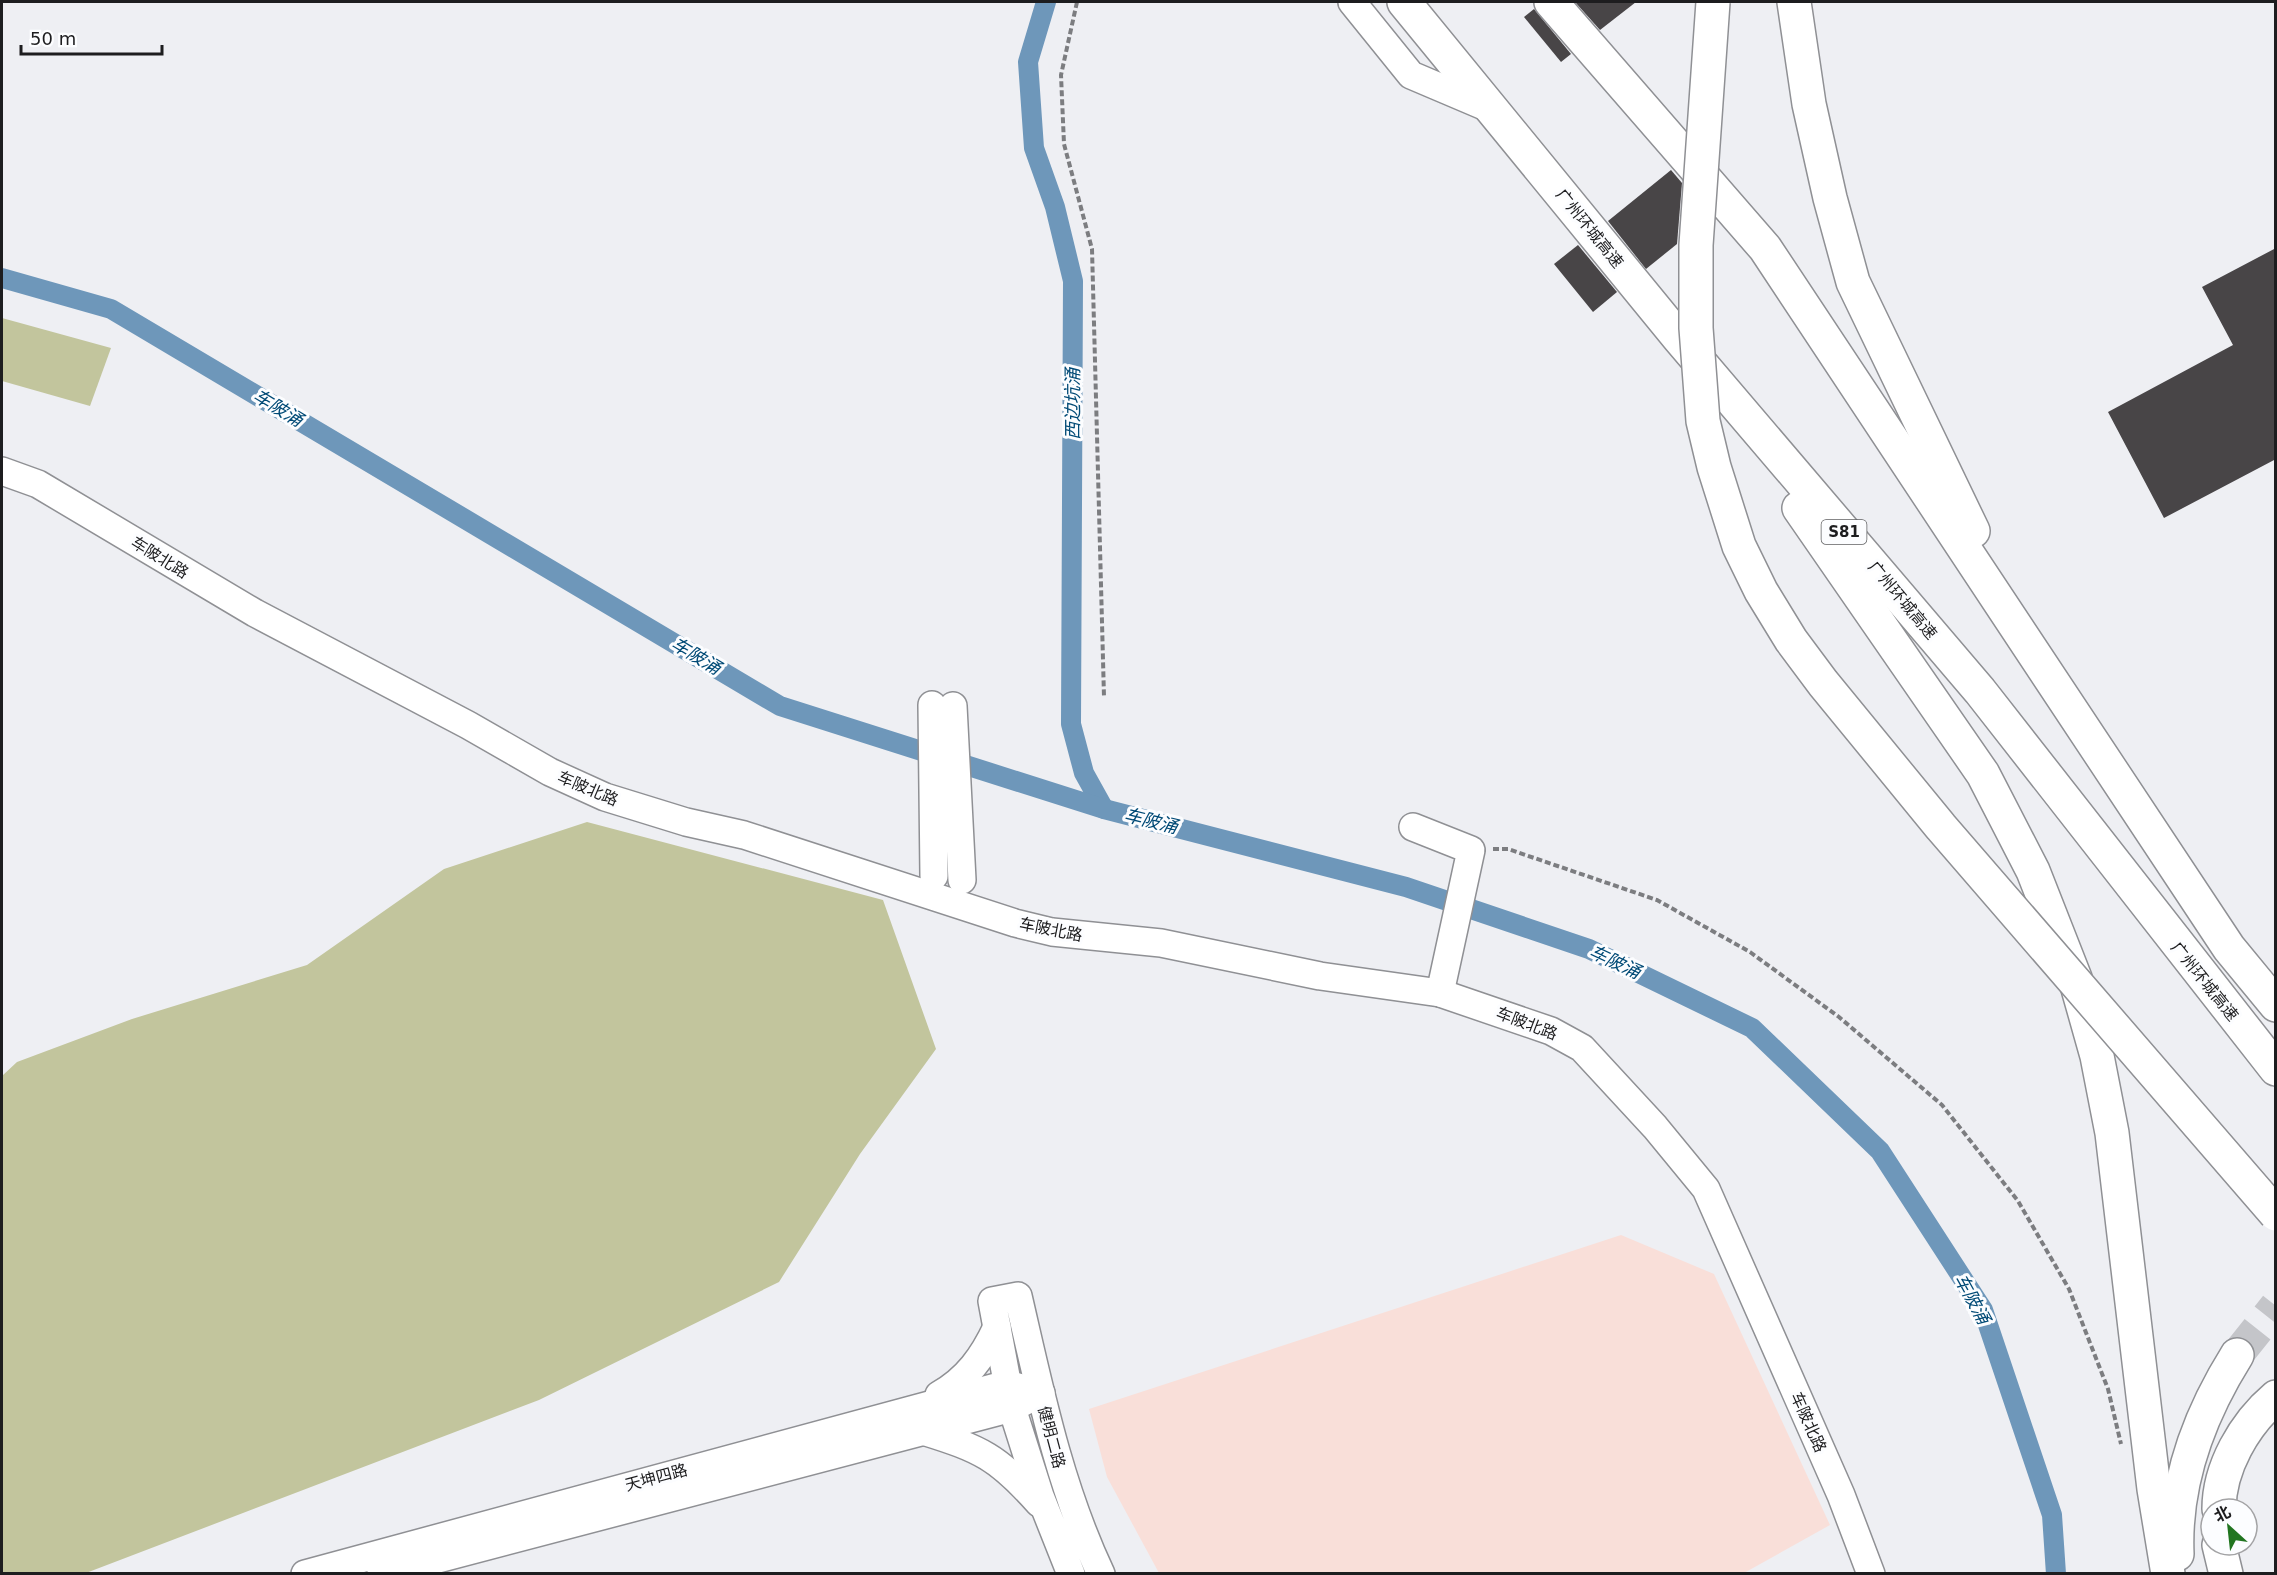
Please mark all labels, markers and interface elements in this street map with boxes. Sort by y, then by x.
scale bar [21,18,162,56]
text: 50 m [30,28,76,49]
street label: 广州环城高速 [1552,185,1627,272]
water label: 西边坑涌 [1062,366,1083,440]
water label: 车陂涌 [250,385,309,432]
road number: S81 [1822,520,1866,544]
street label: 车陂北路 [128,532,192,582]
street label: 广州环城高速 [1864,557,1941,643]
water label: 车陂涌 [668,633,727,680]
street label: 车陂北路 [555,767,621,810]
water label: 车陂涌 [1122,804,1182,838]
street label: 车陂北路 [1018,914,1084,945]
street label: 广州环城高速 [2167,938,2242,1025]
water label: 车陂涌 [1586,941,1646,983]
street label: 车陂北路 [1494,1003,1560,1044]
water label: 车陂涌 [1950,1270,1996,1329]
street label: 车陂北路 [1787,1389,1830,1455]
street label: 健明二路 [1034,1404,1069,1471]
street label: 天坤四路 [623,1460,690,1495]
north arrow [2199,1497,2259,1557]
text: 北 [2211,1502,2234,1526]

